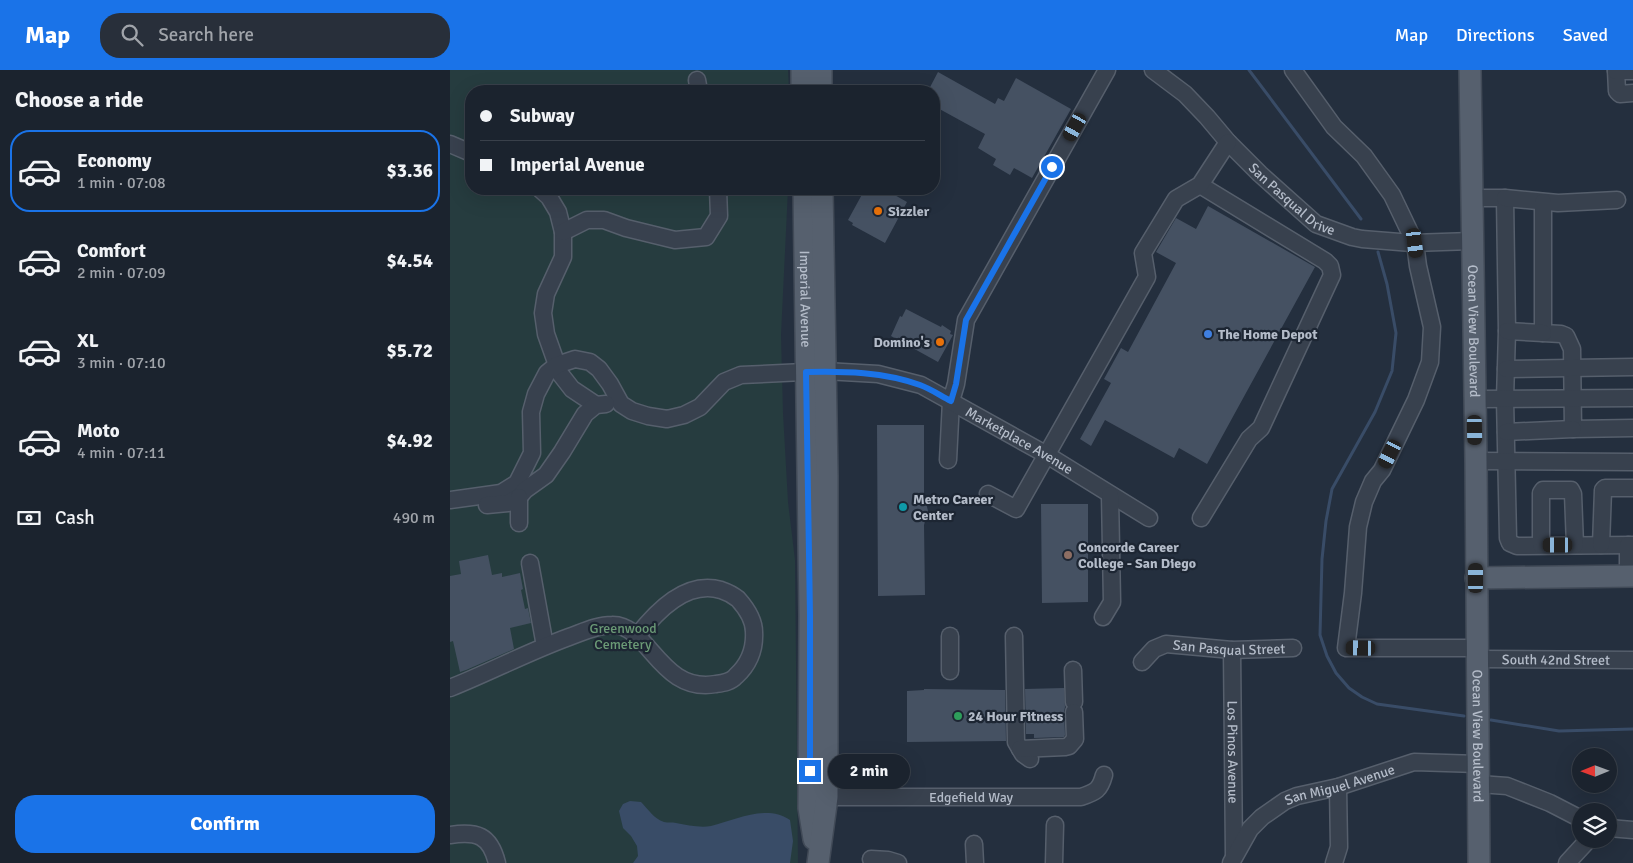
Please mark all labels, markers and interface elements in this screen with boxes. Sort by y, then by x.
search box [100,13,450,58]
text: Map [25,20,70,50]
icon: search [118,21,146,49]
text: Search here [158,23,254,47]
text: Map [1395,24,1428,46]
text: Directions [1456,24,1535,46]
text: Saved [1563,24,1608,46]
text: Choose a ride [15,86,143,113]
text: Subway [510,104,574,128]
car [1061,110,1088,144]
icon: car [17,149,62,194]
text: Economy [77,149,151,173]
text: Imperial Avenue [510,153,645,177]
route start [1041,156,1063,178]
text: $3.36 [387,159,433,183]
street label: San Pasqual Drive [1245,159,1338,239]
text: 1 min · 07:08 [77,173,166,193]
place label: Sizzler [888,203,930,220]
marker: Sizzler [872,205,884,217]
car [1405,227,1424,259]
icon: car [17,239,62,284]
text: Comfort [77,239,146,263]
text: $4.54 [387,249,433,273]
street label: Imperial Avenue [796,250,815,348]
text: 2 min · 07:09 [77,263,166,283]
street label: Ocean View Boulevard [1464,264,1484,397]
place label: The Home Depot [1218,326,1318,343]
marker: The Home Depot [1202,328,1214,340]
icon: car [17,329,62,374]
text: XL [77,329,99,353]
place label: Domino's [873,334,930,351]
marker: Domino's [934,336,946,348]
text: $5.72 [387,339,433,363]
text: 3 min · 07:10 [77,353,166,373]
street label: Marketplace Avenue [962,403,1076,478]
car [1467,415,1482,445]
icon: car [17,419,62,464]
text: Moto [77,419,120,443]
text: $4.92 [387,429,433,453]
car [1376,437,1403,471]
text: 4 min · 07:11 [77,443,166,463]
place label: Metro Career Center [913,491,994,524]
marker: Metro Career Center [897,501,909,513]
icon: cash [15,504,43,532]
text: Cash [55,506,95,530]
text: 490 m [393,508,435,528]
car [1543,538,1573,553]
place label: Concorde Career College - San Diego [1078,539,1196,572]
marker: Concorde Career College - San Diego [1062,549,1074,561]
car [1468,563,1483,593]
park label: Greenwood Cemetery [589,620,657,653]
street label: San Pasqual Street [1172,636,1286,659]
car [1345,640,1376,656]
street label: South 42nd Street [1502,651,1610,668]
street label: Ocean View Boulevard [1469,670,1487,802]
street label: Los Pinos Avenue [1224,700,1242,804]
place label: 24 Hour Fitness [968,708,1063,725]
marker: 24 Hour Fitness [952,710,964,722]
north arrow [1572,748,1618,792]
map controls [1572,748,1617,848]
callout: 2 min [828,754,910,788]
route end [799,760,821,782]
street label: San Miguel Avenue [1282,760,1397,809]
text: 2 min [850,761,888,781]
street label: Edgefield Way [929,789,1014,806]
button: Confirm [15,795,435,853]
button: layers [1572,803,1617,848]

